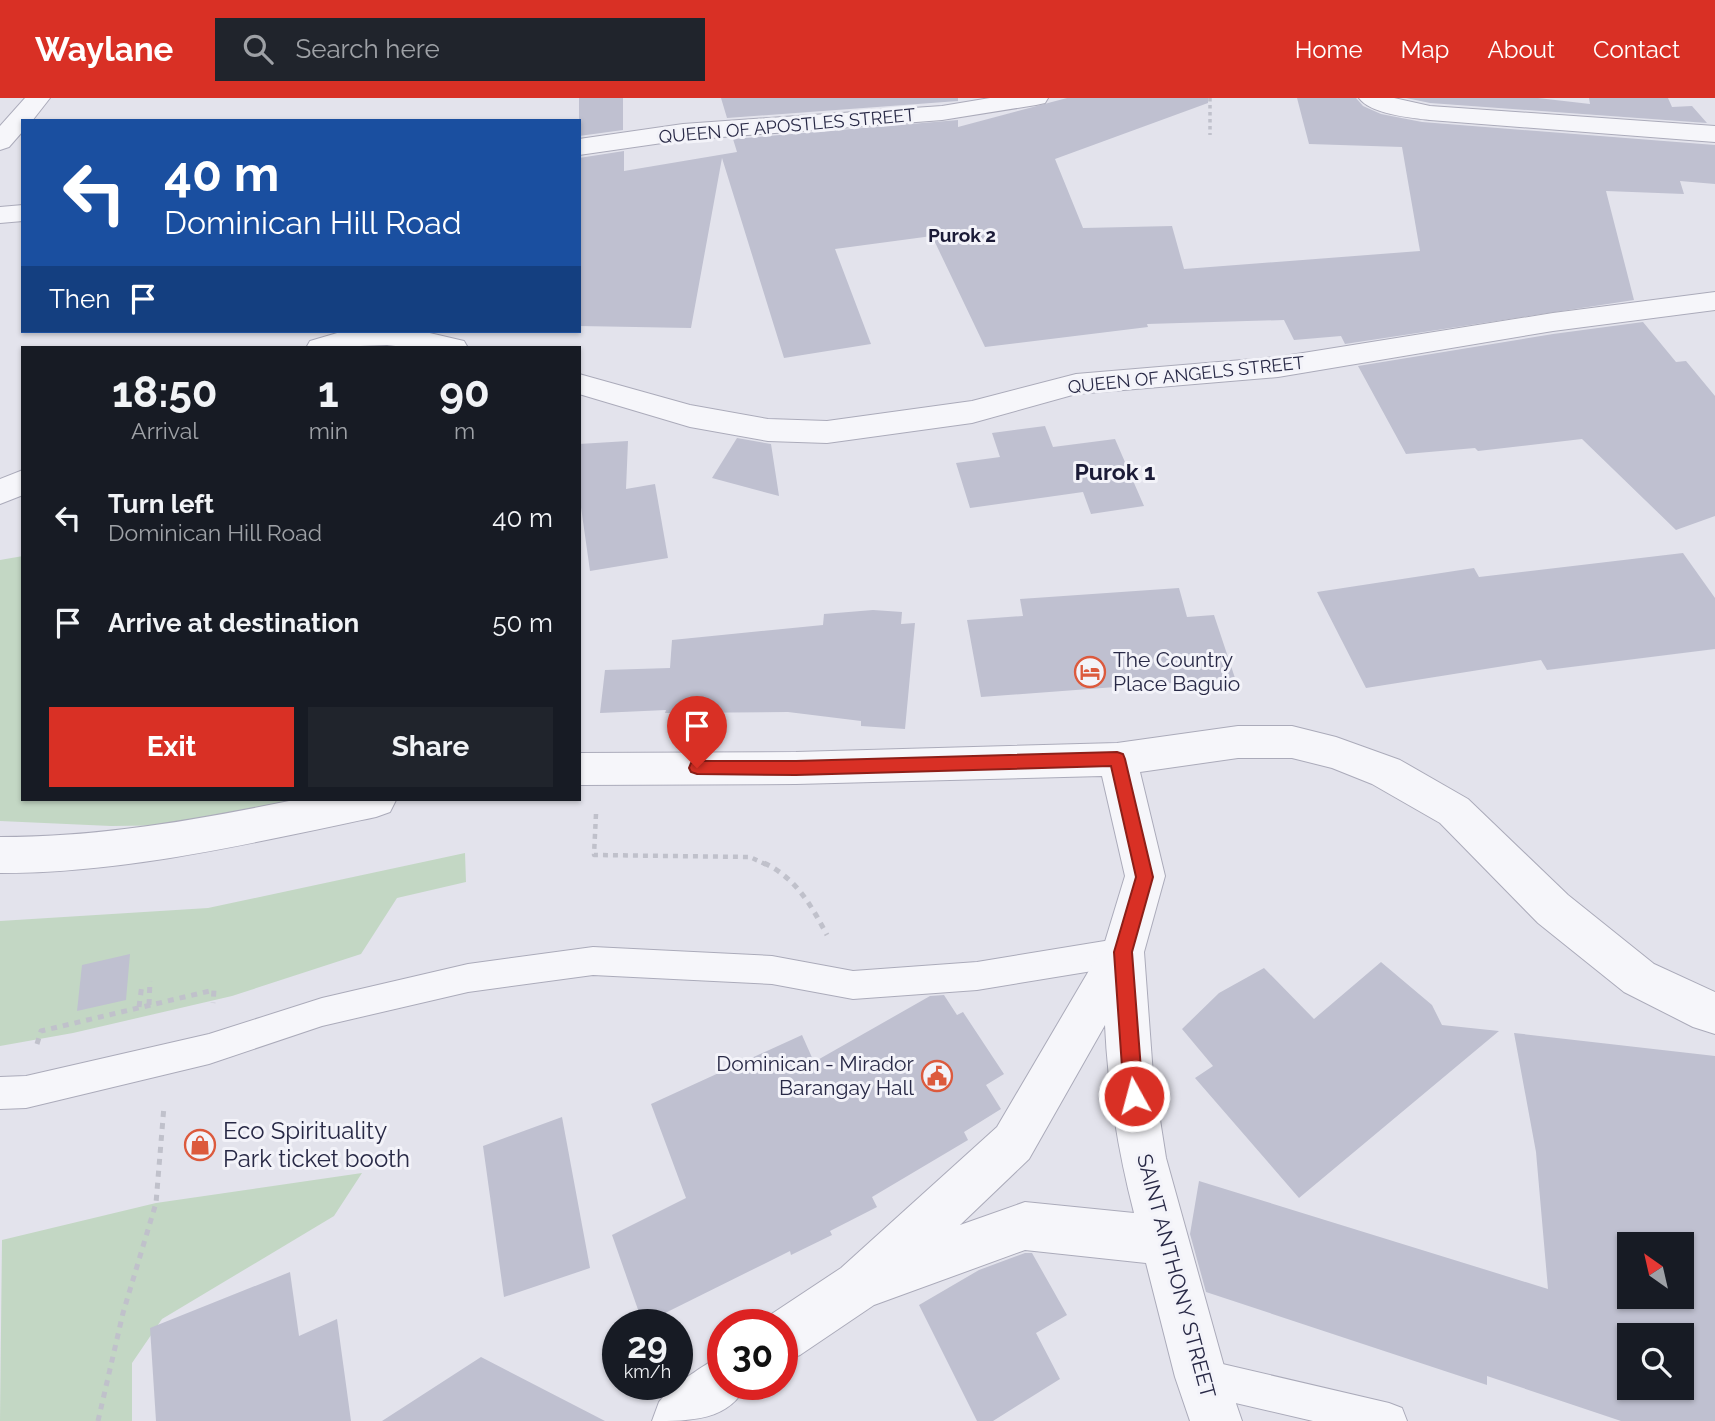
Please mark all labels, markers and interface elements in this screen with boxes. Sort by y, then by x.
search box [215,18,705,81]
text: Waylane [35,30,173,69]
icon: search [239,30,277,68]
text: Search here [295,34,440,64]
text: Home [1295,35,1363,64]
text: Map [1401,35,1449,64]
text: About [1487,35,1555,64]
text: Contact [1593,35,1680,64]
street label: QUEEN OF APOSTLES STREET [658,104,916,147]
text: 40 m [164,145,279,202]
icon: left [49,147,140,238]
text: Dominican Hill Road [164,204,462,241]
district label: Purok 2 [928,224,996,246]
icon: arrive [124,280,162,318]
text: Then [49,284,110,314]
street label: QUEEN OF ANGELS STREET [1067,352,1305,397]
text: 18:50 [112,368,218,417]
text: 1 [318,368,339,417]
text: 90 [439,368,490,417]
text: Arrival [131,417,199,444]
text: min [309,417,348,444]
text: m [454,417,475,444]
district label: Purok 1 [1075,458,1155,485]
text: Turn left [108,489,214,519]
icon: left [49,499,87,537]
text: 40 m [492,503,553,533]
text: Dominican Hill Road [108,519,322,546]
icon: arrive [49,604,87,642]
text: Arrive at destination [108,608,359,638]
text: 50 m [492,608,553,638]
place label: The Country Place Baguio [1113,647,1240,696]
hotel icon: The Country Place Baguio [1073,655,1107,689]
pin [667,696,727,768]
button: Exit [49,707,294,787]
button: Share [308,707,553,787]
icon: arrive [678,707,716,745]
place label: Dominican - Mirador Barangay Hall [716,1051,915,1100]
public building icon: Dominican - Mirador Barangay Hall [920,1059,954,1093]
position arrow [1097,1059,1171,1133]
place label: Eco Spirituality Park ticket booth [223,1116,410,1173]
shop icon: Eco Spirituality Park ticket booth [183,1128,217,1162]
street label: SAINT ANTHONY STREET [1132,1151,1221,1401]
north arrow [1617,1232,1694,1309]
map controls [1617,1232,1694,1400]
speed limit sign: 30 [707,1309,798,1400]
button: search [1617,1323,1694,1400]
text: 29 [627,1325,668,1366]
text: km/h [624,1361,671,1382]

